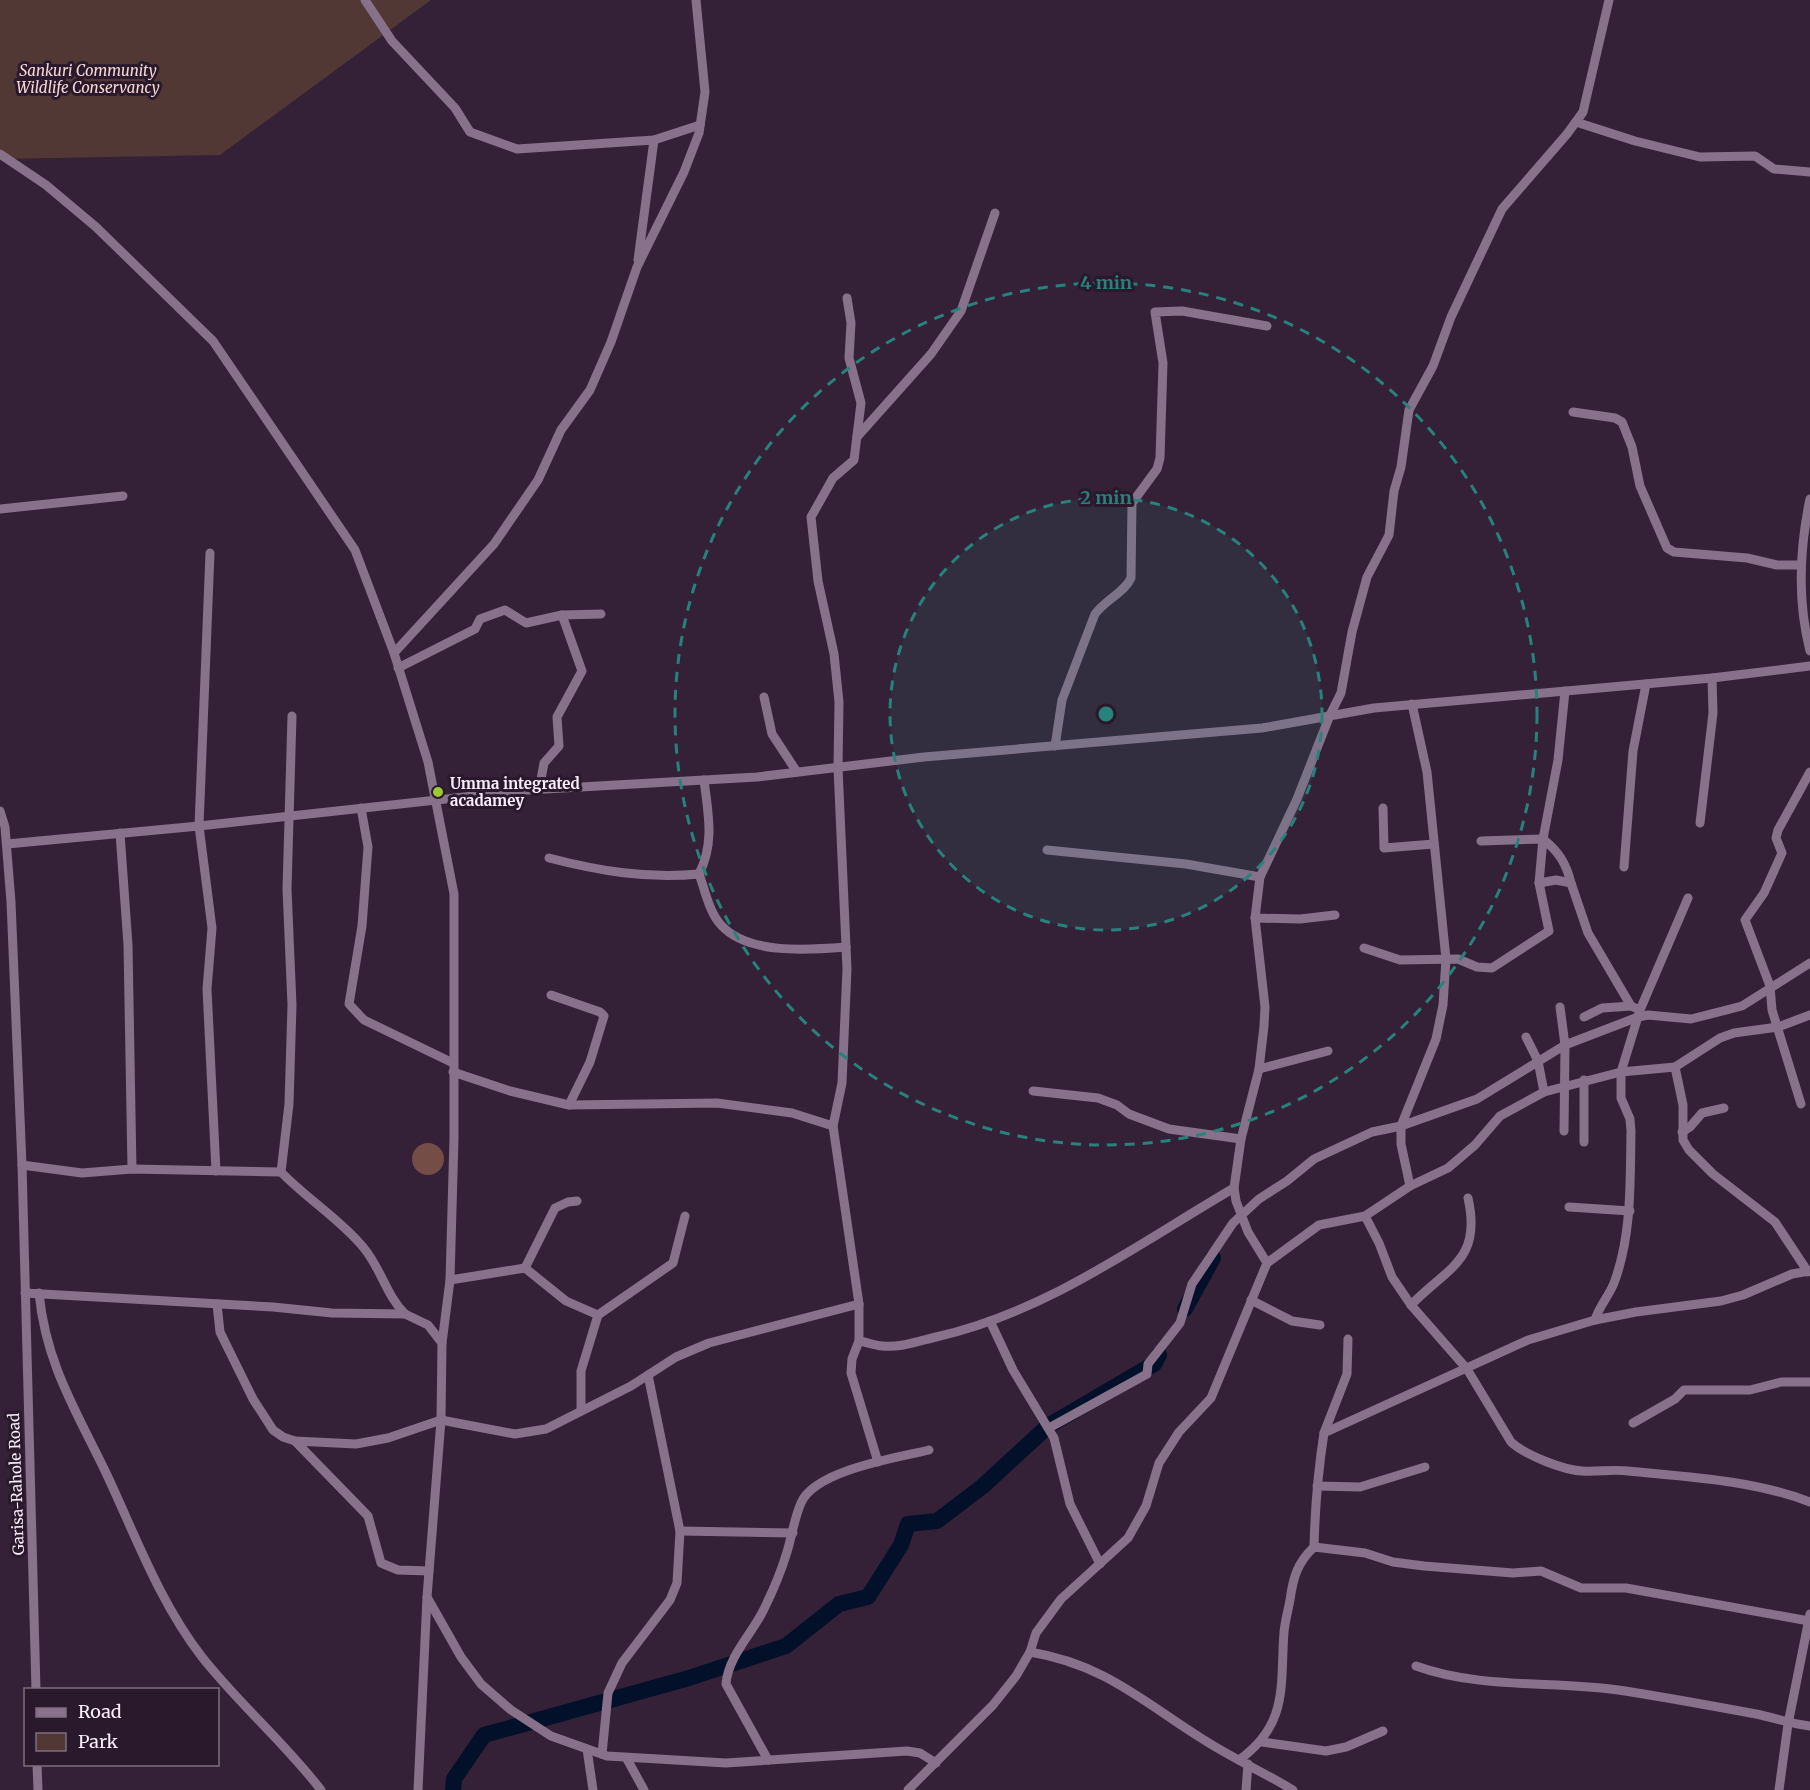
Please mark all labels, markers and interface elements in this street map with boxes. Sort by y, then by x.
park label: Sankuri Community Wildlife Conservancy [16,61,160,97]
text: 4 min [1080,271,1132,294]
text: 2 min [1080,486,1132,509]
centre of rings [1096,704,1116,724]
place label: Umma integrated acadamey [450,774,580,810]
marker: Umma integrated acadamey [431,785,445,799]
street label: Garisa-Rahole Road [4,1413,28,1555]
legend [24,1688,219,1766]
text: Road [78,1700,122,1723]
text: Park [78,1730,119,1753]

